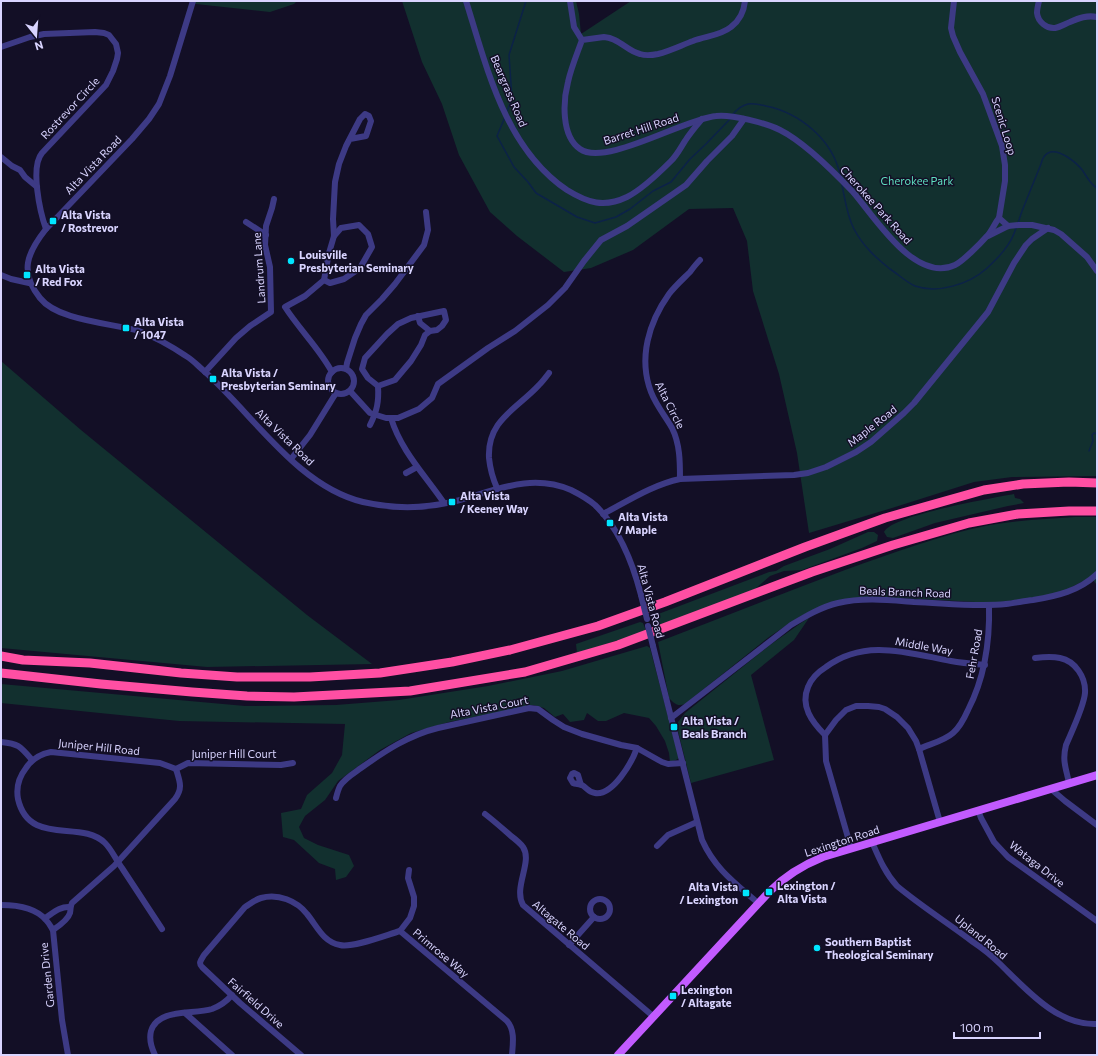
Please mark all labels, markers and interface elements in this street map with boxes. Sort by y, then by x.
north arrow [16,16,56,56]
text: N [33,39,45,53]
street label: Beargrass Road [488,53,530,129]
street label: Rostrevor Circle [38,74,102,141]
street label: Scenic Loop [989,95,1020,157]
street label: Barret Hill Road [602,110,680,147]
street label: Alta Vista Road [62,133,124,197]
street label: Cherokee Park Road [838,163,915,246]
park label: Cherokee Park [881,174,953,187]
place label: Alta Vista / Rostrevor [61,208,119,234]
marker: Alta Vista / Rostrevor [48,216,58,226]
street label: Landrum Lane [250,232,267,304]
place label: Louisville Presbyterian Seminary [299,248,414,274]
marker: Louisville Presbyterian Seminary [286,256,296,266]
place label: Alta Vista / Red Fox [35,262,85,288]
marker: Alta Vista / Red Fox [22,270,32,280]
place label: Alta Vista / 1047 [134,315,184,341]
marker: Alta Vista / 1047 [121,323,131,333]
place label: Alta Vista / Presbyterian Seminary [221,366,336,392]
marker: Alta Vista / Presbyterian Seminary [208,374,218,384]
street label: Alta Circle [653,379,688,431]
street label: Maple Road [844,402,899,449]
street label: Alta Vista Road [253,406,317,468]
place label: Alta Vista / Keeney Way [460,489,529,515]
marker: Alta Vista / Keeney Way [447,497,457,507]
place label: Alta Vista / Maple [618,510,668,536]
marker: Alta Vista / Maple [605,518,615,528]
street label: Alta Vista Road [635,562,668,639]
street label: Beals Branch Road [859,583,951,600]
street label: Fehr Road [963,628,984,680]
street label: Middle Way [894,634,954,657]
street label: Alta Vista Court [449,692,530,720]
place label: Alta Vista / Beals Branch [682,714,747,740]
marker: Alta Vista / Beals Branch [669,722,679,732]
street label: Juniper Hill Road [58,736,140,758]
street label: Juniper Hill Court [191,747,277,761]
street label: Lexington Road [803,822,881,859]
street label: Wataga Drive [1007,838,1068,889]
place label: Lexington / Alta Vista [777,879,836,905]
place label: Alta Vista / Lexington [679,880,738,906]
marker: Lexington / Alta Vista [764,887,774,897]
marker: Alta Vista / Lexington [741,888,751,898]
street label: Altagate Road [530,897,592,952]
street label: Upland Road [953,912,1010,962]
street label: Primrose Way [411,925,472,980]
place label: Southern Baptist Theological Seminary [825,935,934,961]
street label: Garden Drive [37,942,56,1008]
marker: Southern Baptist Theological Seminary [812,943,822,953]
street label: Fairfield Drive [226,975,287,1031]
place label: Lexington / Altagate [681,983,732,1009]
marker: Lexington / Altagate [668,991,678,1001]
scale bar [954,1014,1040,1040]
text: 100 m [960,1020,994,1034]

